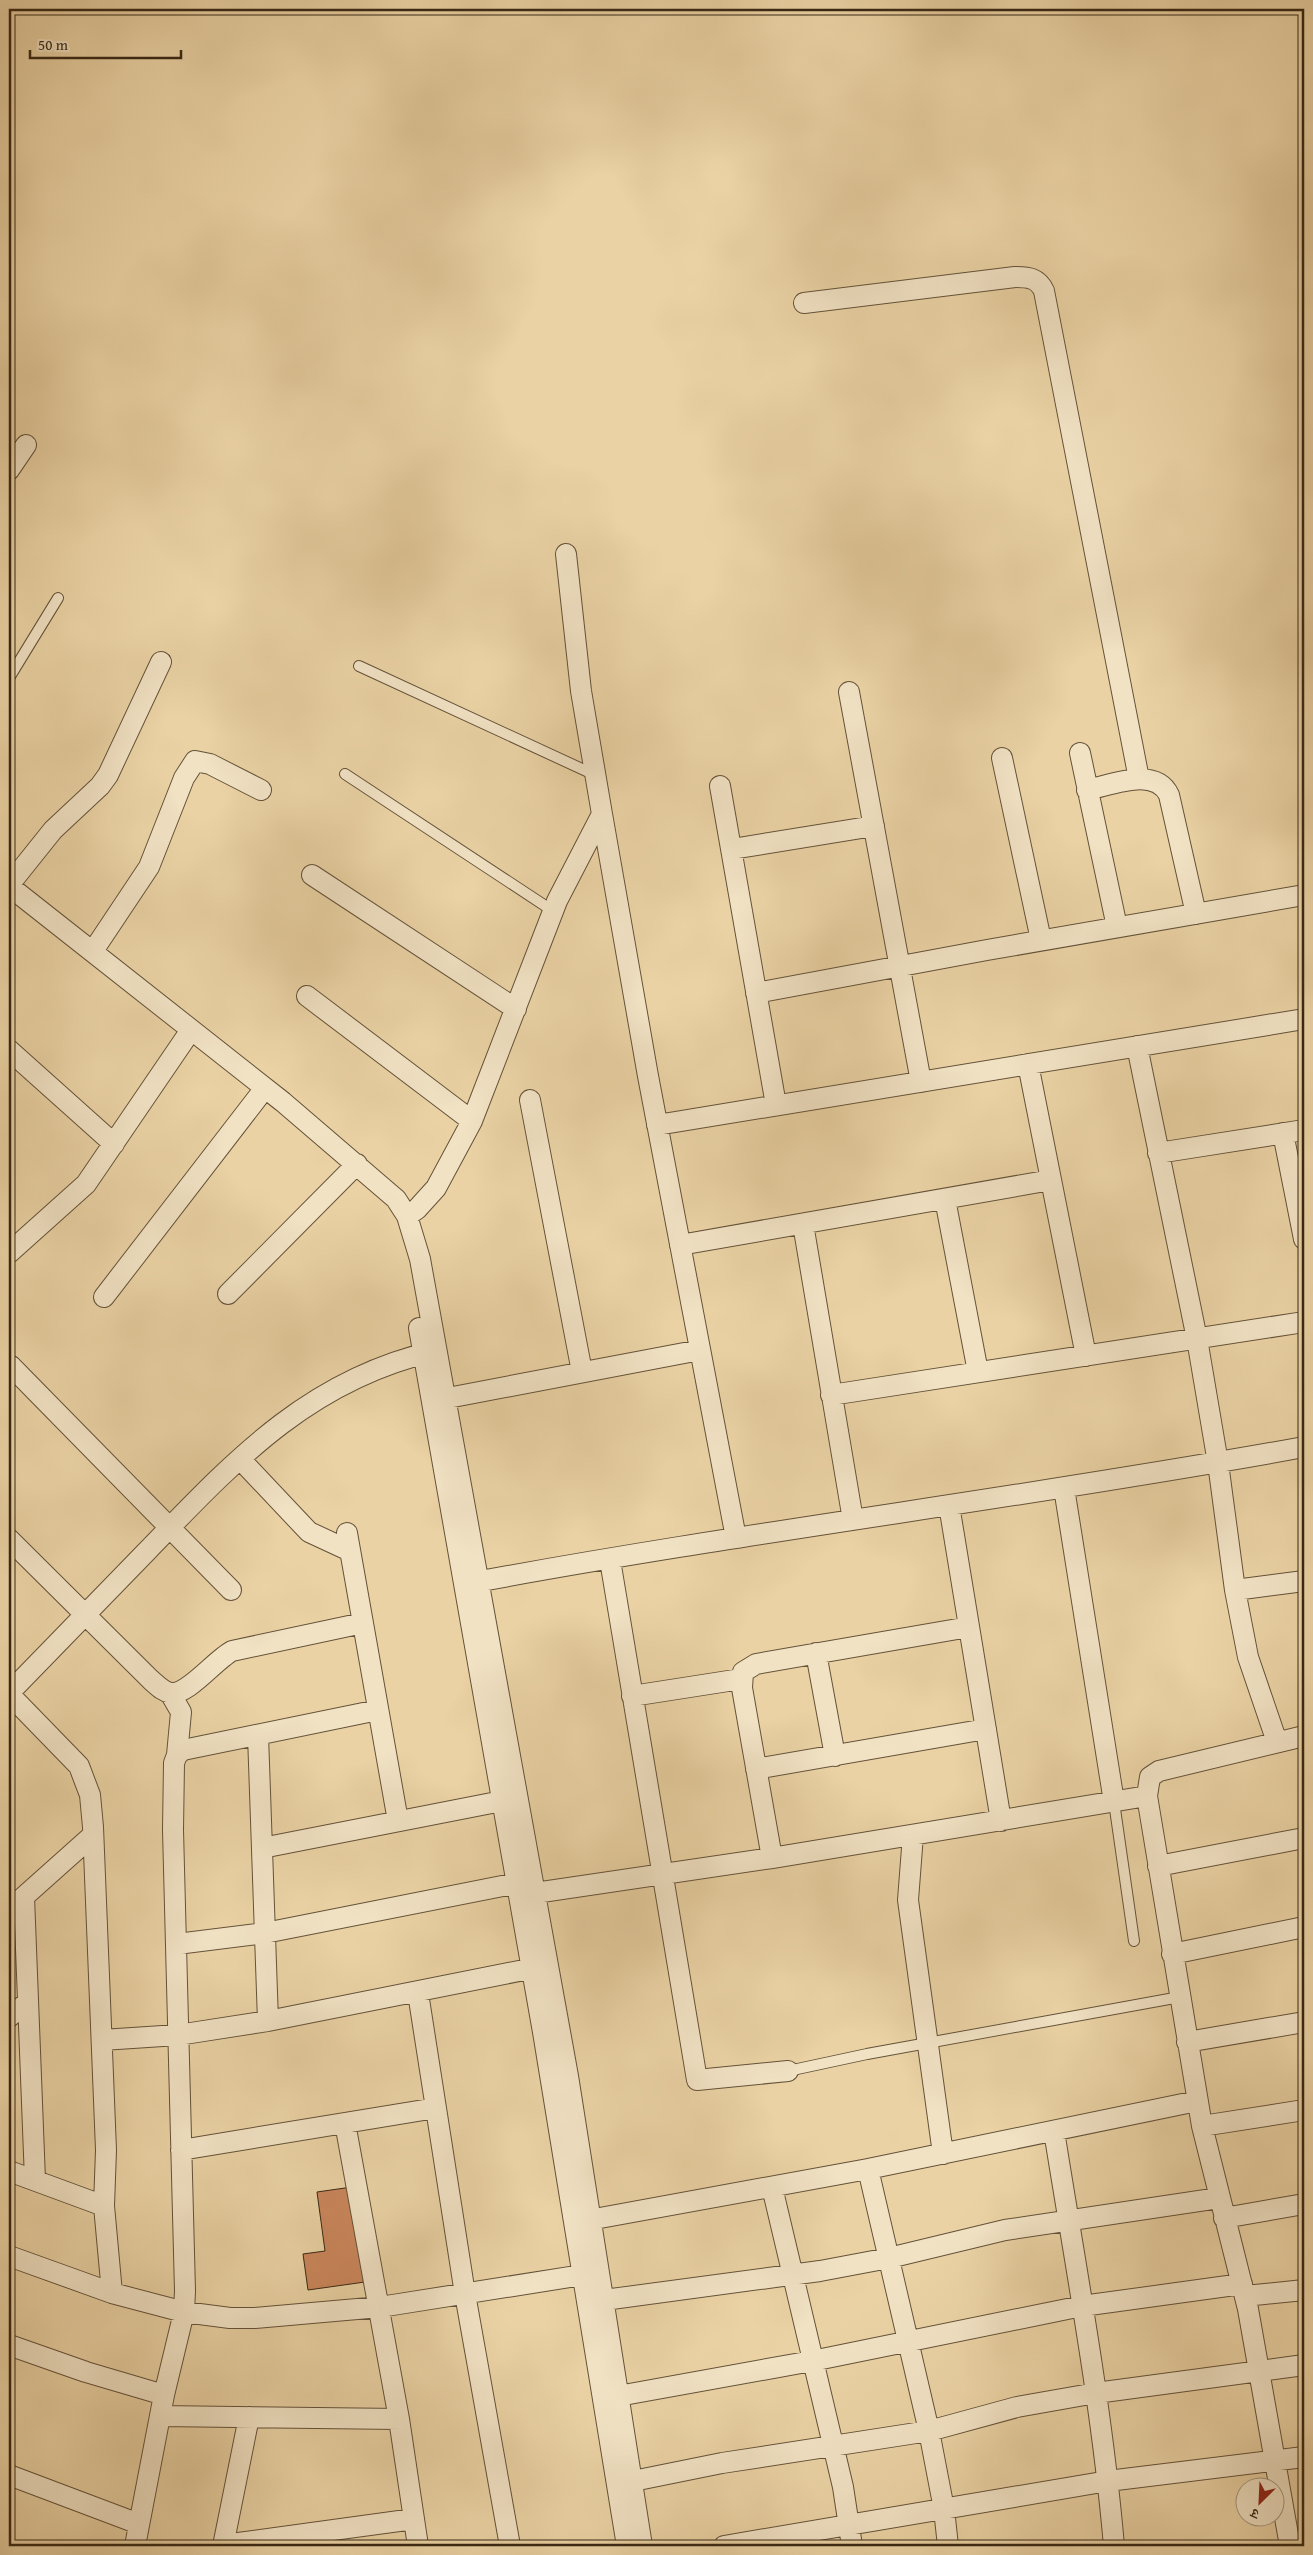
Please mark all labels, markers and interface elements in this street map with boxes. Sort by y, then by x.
scale bar [30,28,181,60]
text: 50 m [38,34,69,55]
north arrow [1236,2478,1286,2528]
text: उ [1247,2503,1263,2525]

